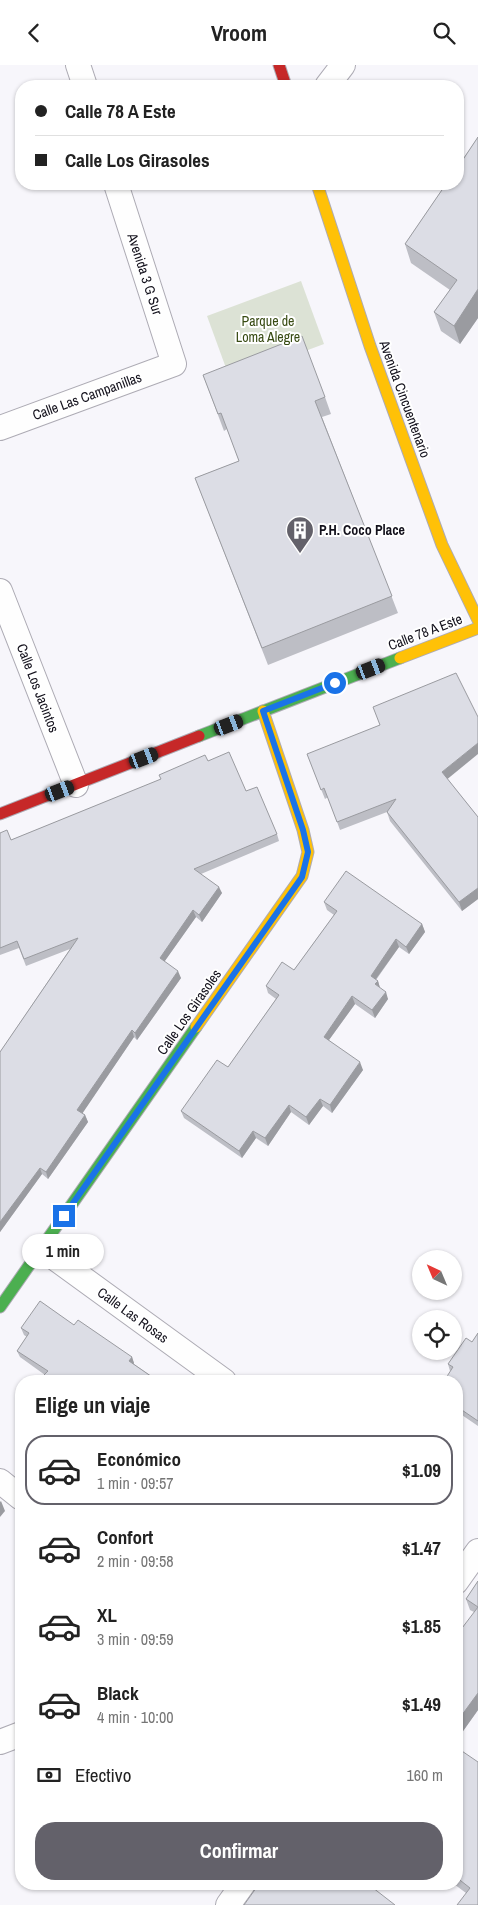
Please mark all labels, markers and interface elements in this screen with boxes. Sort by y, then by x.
text: Vroom [211,18,267,48]
icon: back [20,19,48,47]
icon: search [430,19,458,47]
text: Calle 78 A Este [65,98,176,124]
text: Calle Los Girasoles [65,147,210,173]
street label: Avenida 3 G Sur [123,230,167,317]
park label: Parque de Loma Alegre [236,312,300,346]
street label: Avenida Cincuentenario [375,337,435,460]
street label: Calle Las Campanillas [30,368,144,424]
building icon: P.H. Coco Place [285,515,315,554]
place label: P.H. Coco Place [319,521,405,539]
street label: Calle 78 A Este [385,610,465,654]
street label: Calle Los Jacintos [13,641,63,735]
car [354,657,387,681]
route start [324,672,346,694]
car [212,713,245,737]
car [127,746,160,770]
car [43,779,76,803]
street label: Calle Los Girasoles [153,966,225,1058]
route end [53,1205,75,1227]
callout: 1 min [23,1233,105,1269]
text: 1 min [46,1240,80,1262]
north arrow [412,1250,462,1300]
map controls [412,1250,462,1360]
street label: Calle Las Rosas [94,1283,172,1347]
button: locate [412,1310,462,1360]
text: Elige un viaje [35,1390,150,1420]
text: Económico [97,1446,181,1472]
icon: car [37,1448,82,1493]
text: $1.09 [402,1457,441,1483]
text: 1 min · 09:57 [97,1472,174,1494]
text: Confort [97,1524,153,1550]
icon: car [37,1526,82,1571]
text: $1.47 [402,1535,441,1561]
text: 2 min · 09:58 [97,1550,174,1572]
text: XL [97,1602,117,1628]
icon: car [37,1604,82,1649]
text: $1.85 [402,1613,441,1639]
text: 3 min · 09:59 [97,1628,174,1650]
text: Black [97,1680,139,1706]
icon: car [37,1682,82,1727]
text: $1.49 [402,1691,441,1717]
text: 4 min · 10:00 [97,1706,174,1728]
icon: cash [35,1761,63,1789]
text: Efectivo [75,1762,131,1788]
text: 160 m [407,1764,443,1786]
button: Confirmar [35,1822,443,1880]

